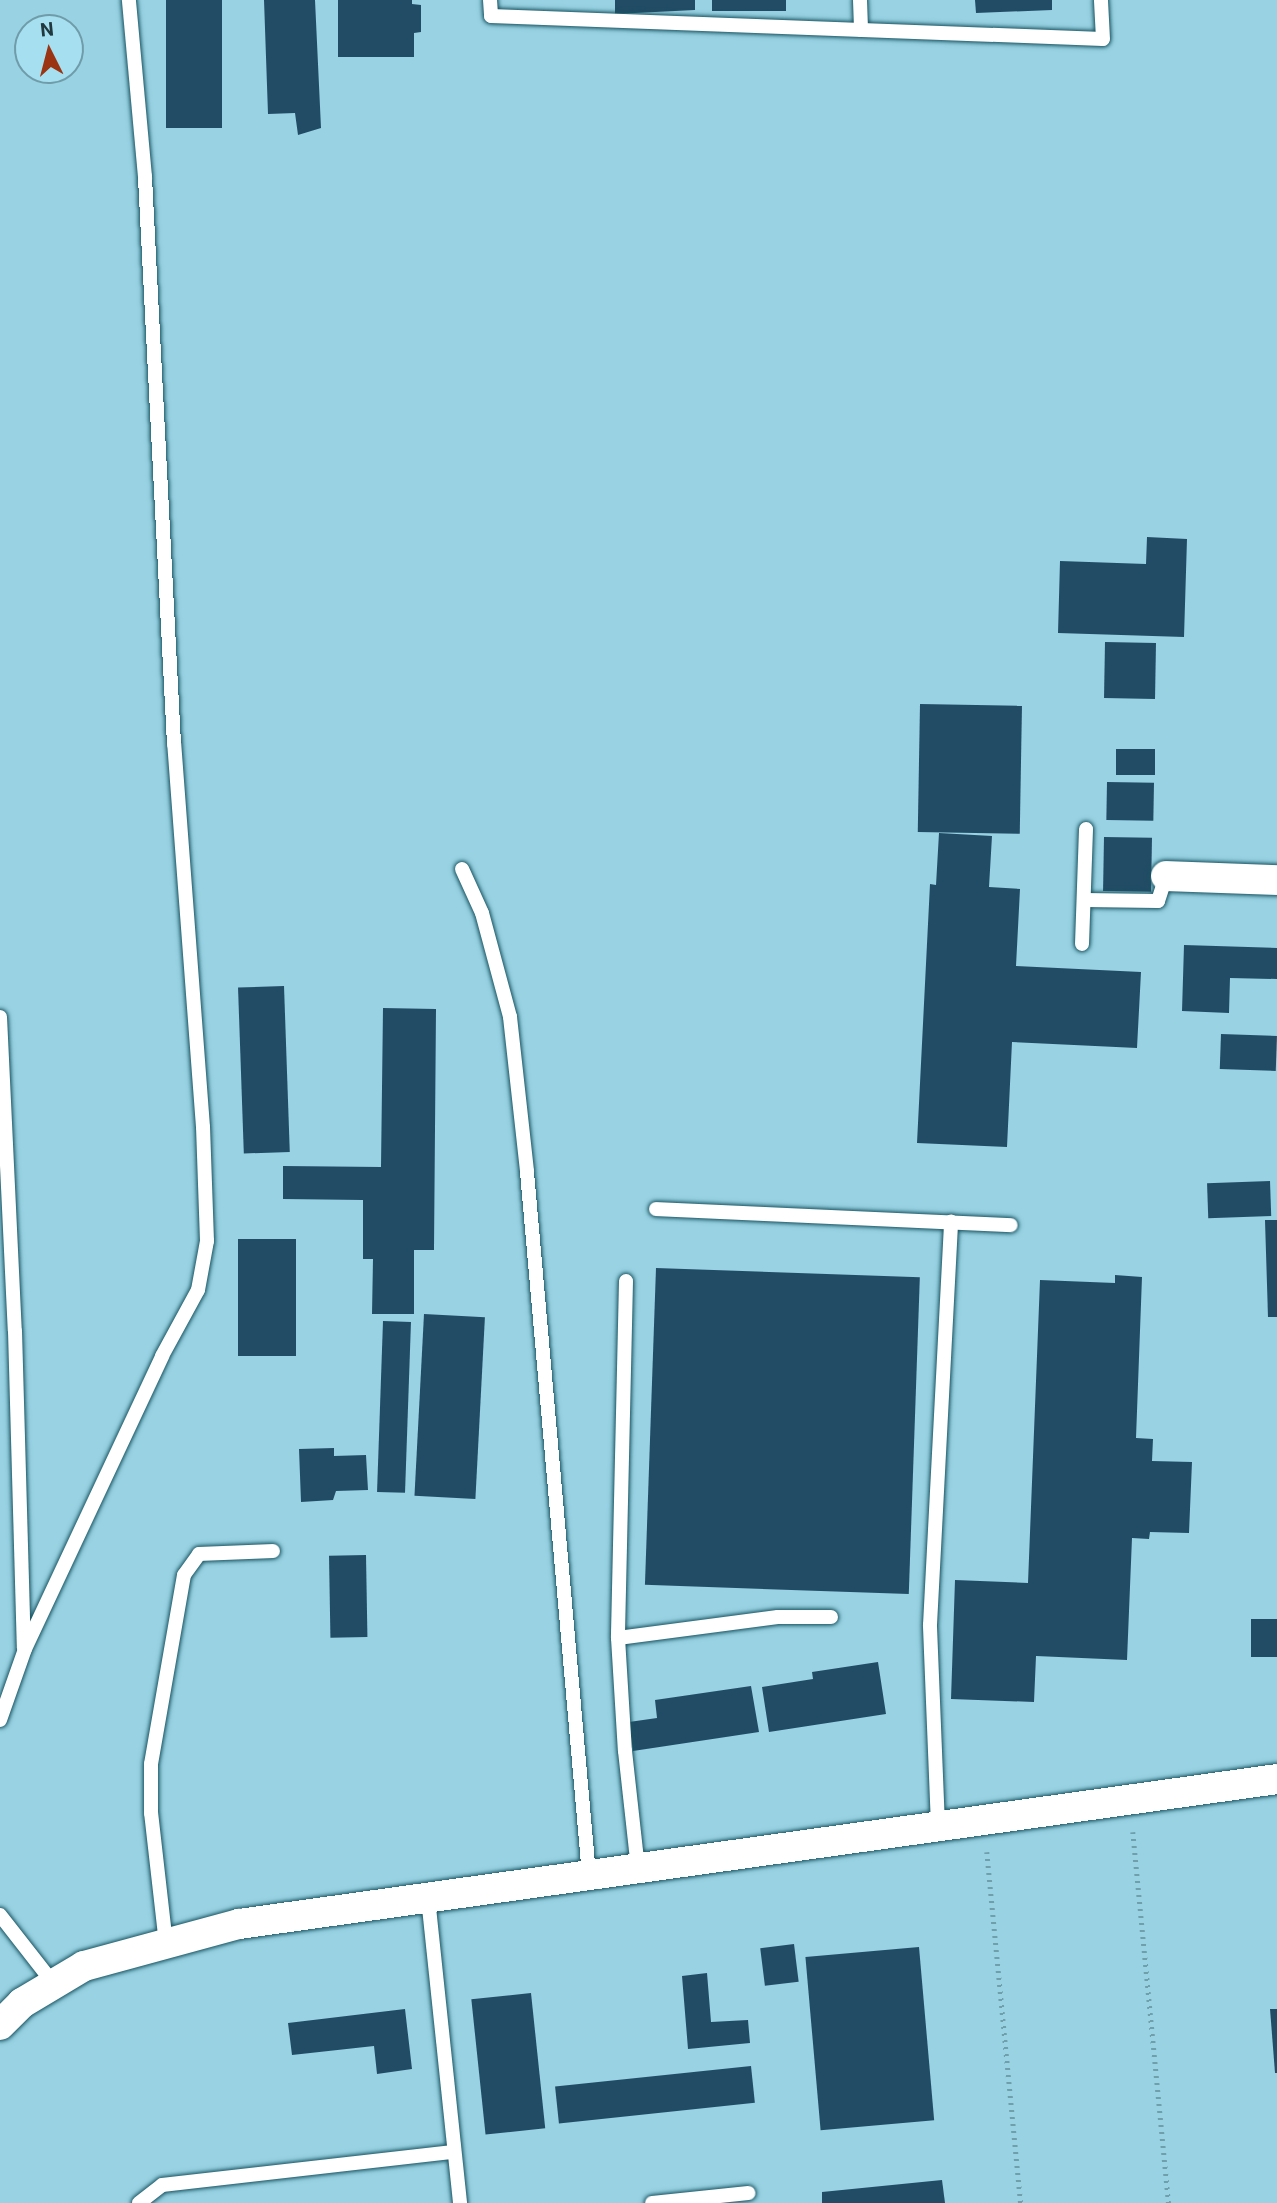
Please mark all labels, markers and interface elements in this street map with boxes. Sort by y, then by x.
north arrow [14,14,84,84]
text: N [39,17,55,42]

